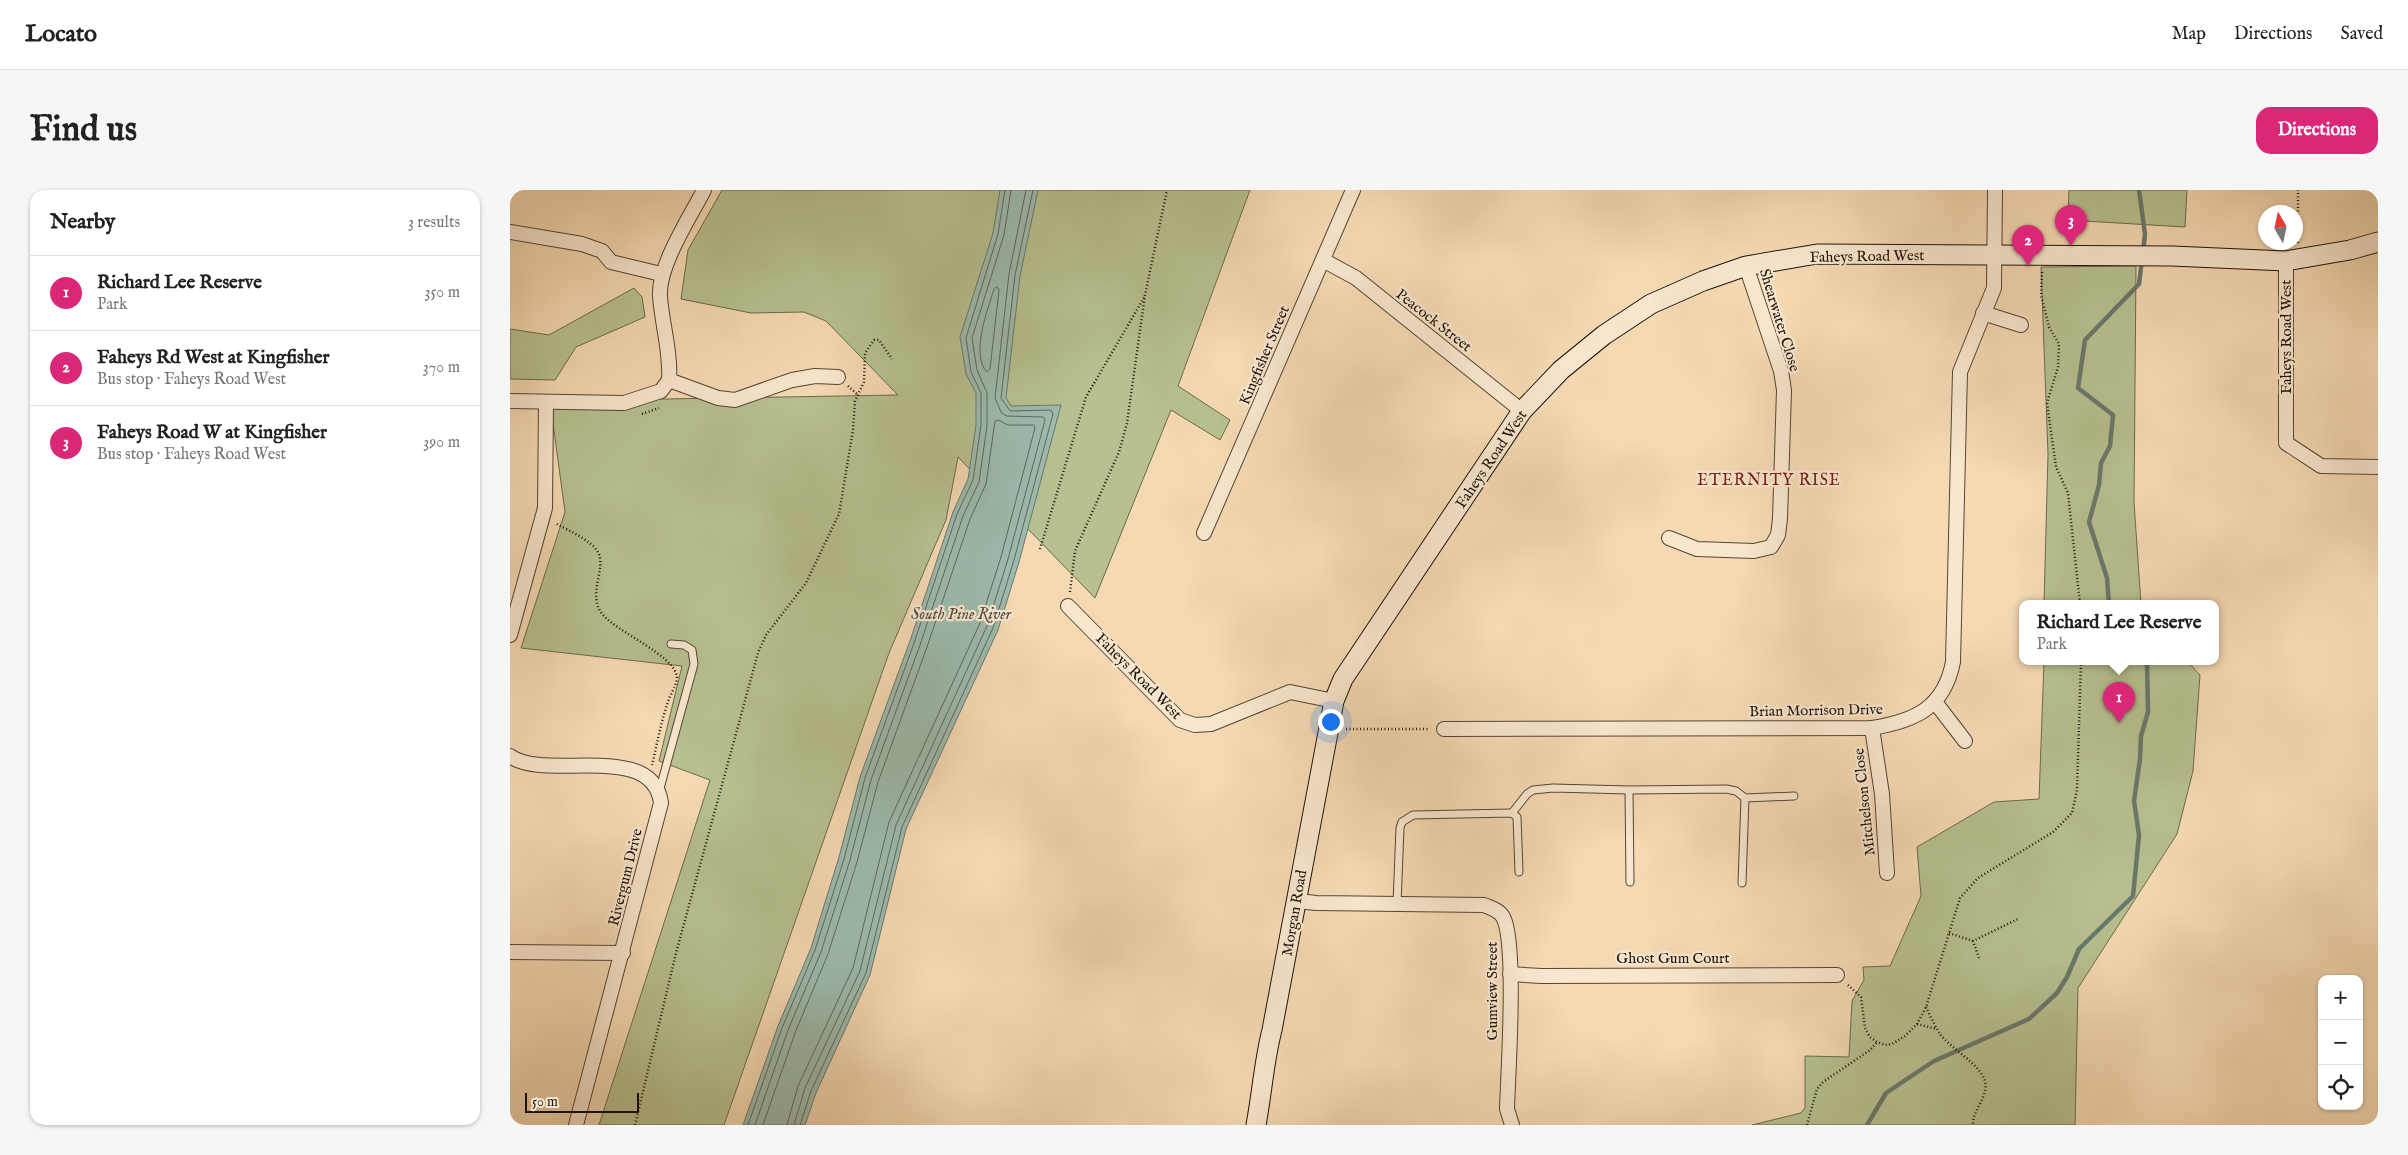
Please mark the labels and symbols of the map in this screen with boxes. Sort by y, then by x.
pin: 3 [2055,205,2087,246]
north arrow [2258,205,2303,250]
pin: 2 [2012,225,2044,266]
street label: Faheys Road West [1810,246,1924,267]
street label: Shearwater Close [1755,266,1804,374]
street label: Faheys Road West [2277,280,2296,394]
street label: Peacock Street [1392,285,1476,356]
street label: Kingfisher Street [1235,303,1294,408]
street label: Faheys Road West [1452,406,1531,512]
district label: ETERNITY RISE [1697,471,1841,491]
water label: South Pine River [911,605,1013,625]
street label: Faheys Road West [1091,629,1186,724]
pin: 1 [2103,682,2135,723]
street label: Brian Morrison Drive [1749,700,1883,721]
your location [1318,709,1344,735]
street label: Mitchelson Close [1849,747,1880,857]
street label: Rivergum Drive [604,826,647,928]
street label: Morgan Road [1278,867,1312,958]
street label: Gumview Street [1483,942,1502,1041]
street label: Ghost Gum Court [1616,949,1730,968]
scale bar [525,1090,639,1113]

